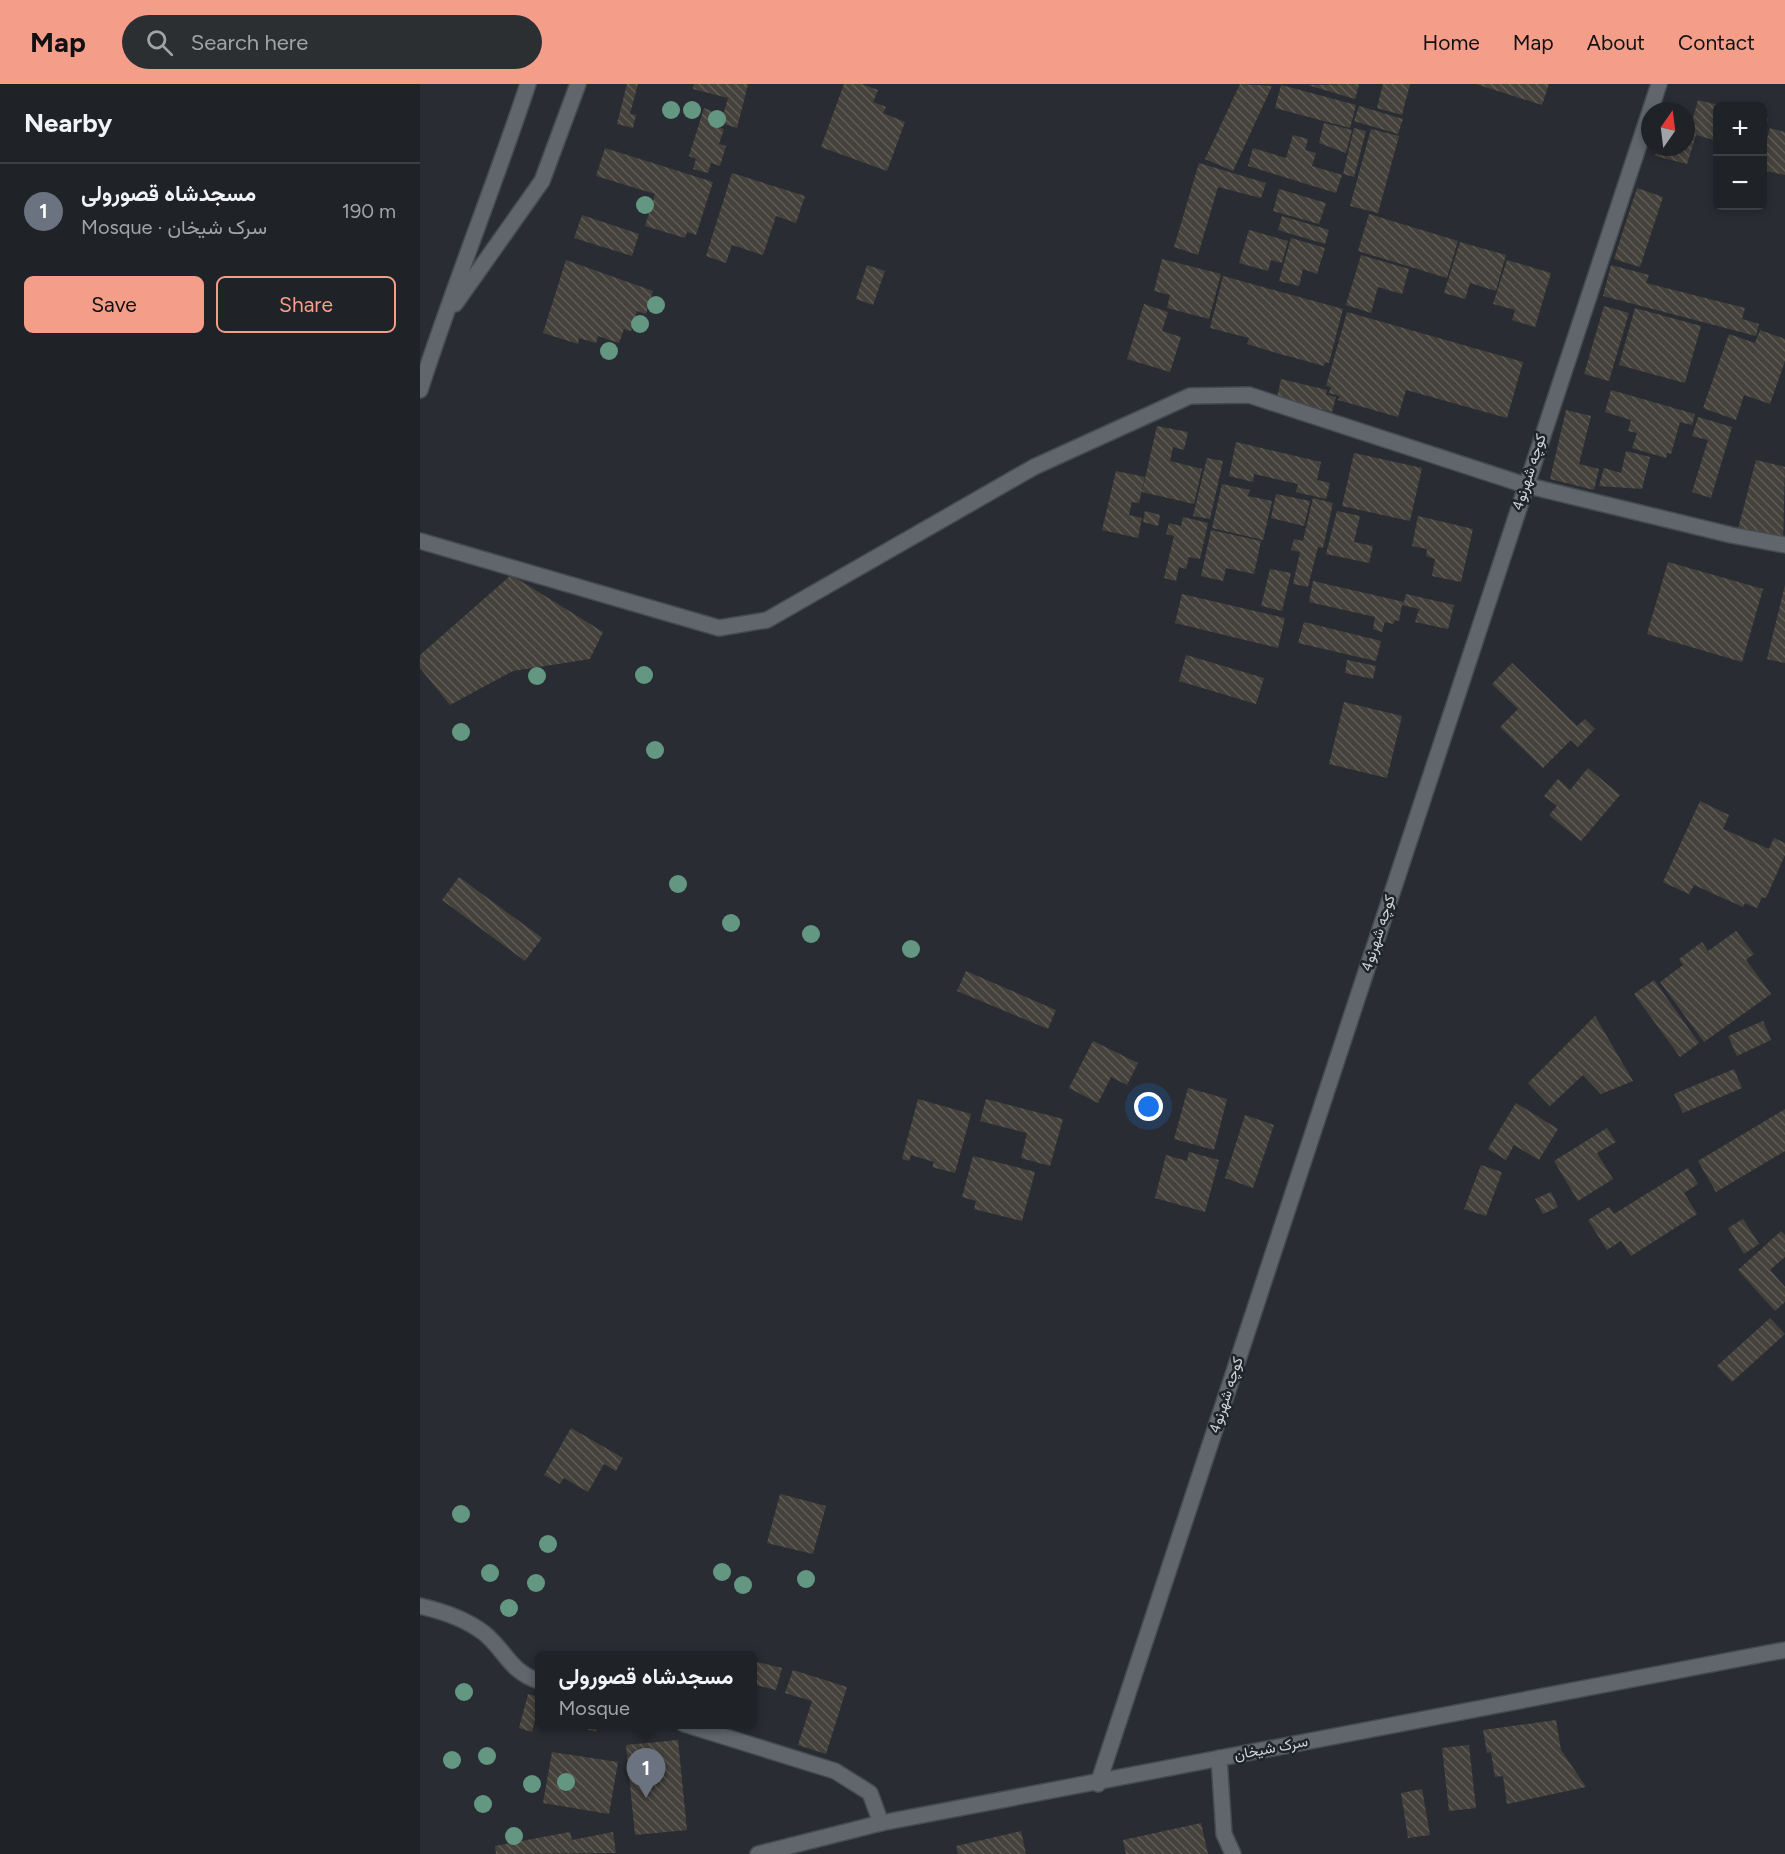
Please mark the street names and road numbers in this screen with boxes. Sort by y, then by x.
street label: کوچه شهرنو4 [1508,431,1551,513]
street label: کوچه شهرنو4 [1357,892,1400,974]
street label: کوچه شهرنو4 [1205,1354,1248,1436]
street label: سرک شیخان [1233,1732,1310,1764]

